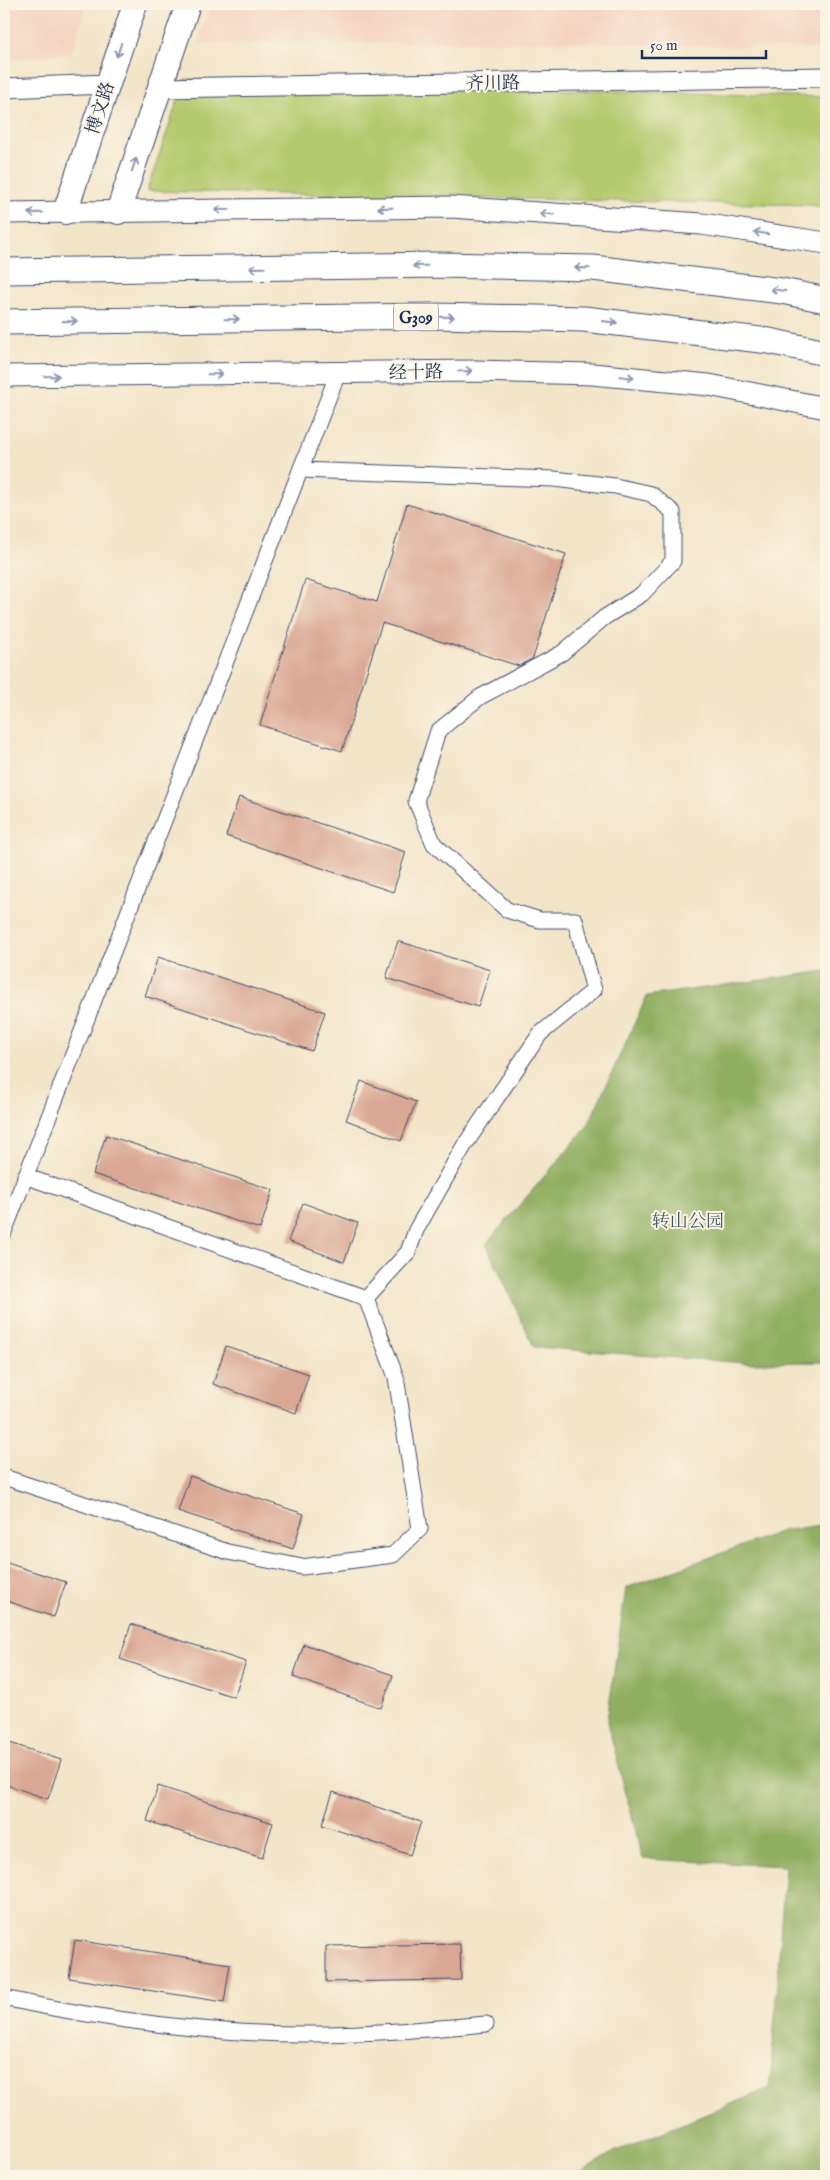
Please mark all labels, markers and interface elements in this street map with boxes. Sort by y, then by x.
scale bar [642,28,766,60]
text: 50 m [650,36,678,55]
one-way arrow [114,42,123,57]
street label: 齐川路 [466,73,520,96]
street label: 博文路 [82,79,121,138]
one-way arrow [130,158,139,174]
one-way arrow [377,203,393,213]
one-way arrow [214,205,230,215]
one-way arrow [27,208,43,218]
one-way arrow [539,209,555,218]
one-way arrow [753,228,769,238]
one-way arrow [412,261,428,270]
one-way arrow [250,263,266,272]
one-way arrow [575,263,591,273]
one-way arrow [771,285,787,295]
road number: G309 [394,304,438,330]
one-way arrow [439,312,455,321]
one-way arrow [224,314,240,324]
one-way arrow [62,316,78,326]
one-way arrow [601,317,617,327]
street label: 经十路 [389,362,443,385]
one-way arrow [457,367,473,376]
one-way arrow [206,369,223,379]
one-way arrow [44,371,60,381]
one-way arrow [619,373,635,382]
park label: 转山公园 [652,1211,724,1234]

